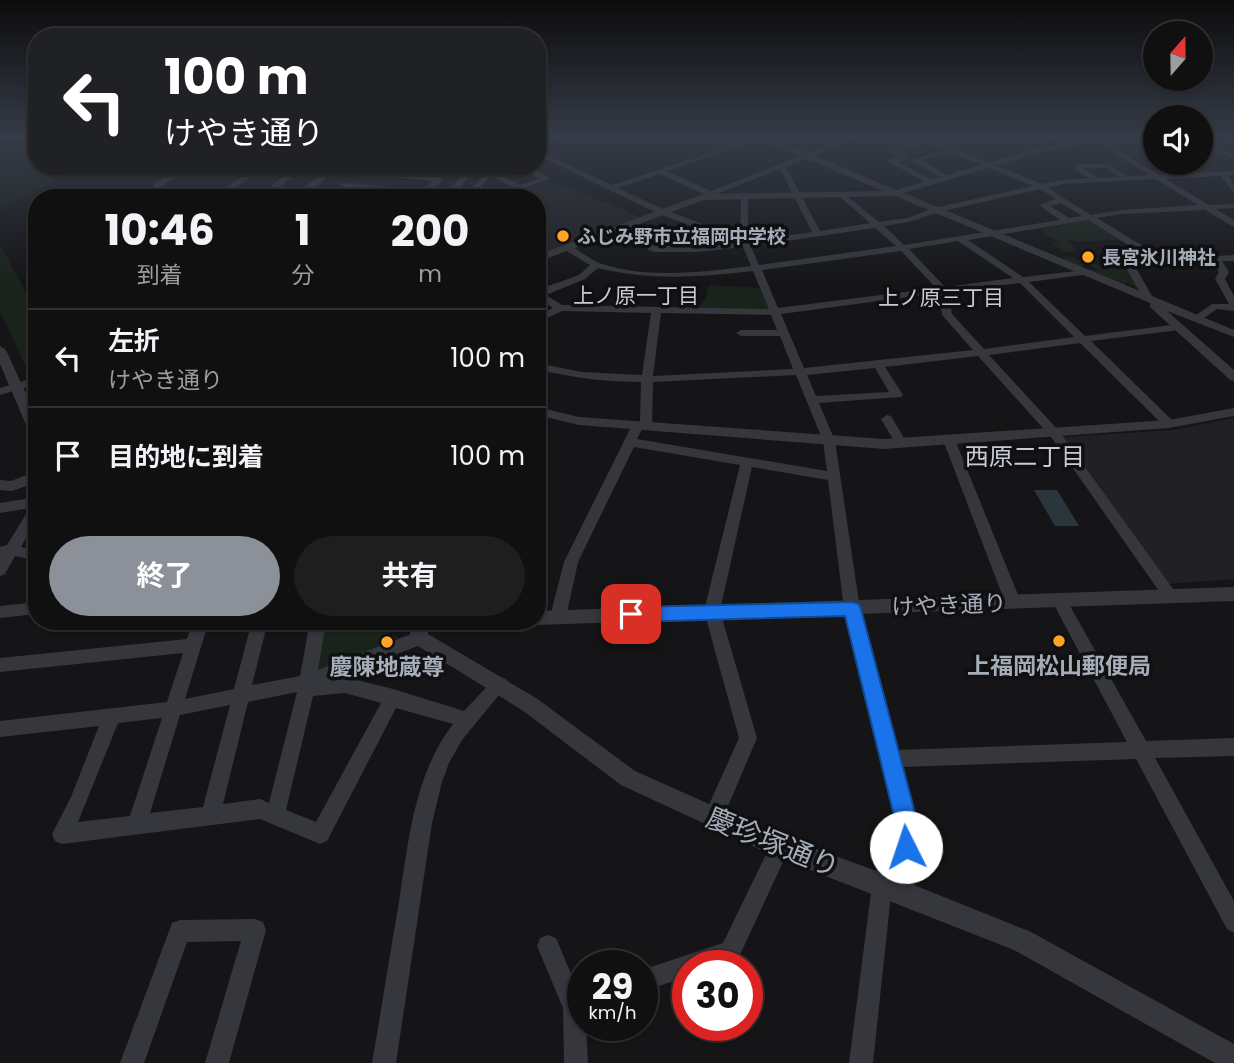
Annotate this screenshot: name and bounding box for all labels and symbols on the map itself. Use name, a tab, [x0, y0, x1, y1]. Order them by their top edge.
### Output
north arrow	[1143, 21, 1213, 91]
place label: ふじみ野市立福岡中学校	[577, 223, 786, 250]
marker: ふじみ野市立福岡中学校	[555, 228, 571, 244]
place label: 長宮氷川神社	[1102, 244, 1216, 271]
marker: 長宮氷川神社	[1080, 249, 1096, 265]
district label: 上ノ原一丁目	[573, 281, 699, 310]
district label: 上ノ原三丁目	[878, 283, 1004, 312]
district label: 西原二丁目	[965, 440, 1085, 473]
pin	[601, 584, 661, 644]
street label: けやき通り	[891, 587, 1007, 623]
marker: 上福岡松山郵便局	[1051, 633, 1067, 649]
marker: 慶陳地蔵尊	[379, 634, 395, 650]
place label: 上福岡松山郵便局	[967, 650, 1151, 682]
place label: 慶陳地蔵尊	[330, 651, 445, 683]
street label: 慶珍塚通り	[701, 798, 845, 887]
position arrow	[869, 810, 943, 884]
speed limit sign: 30	[672, 950, 763, 1041]

